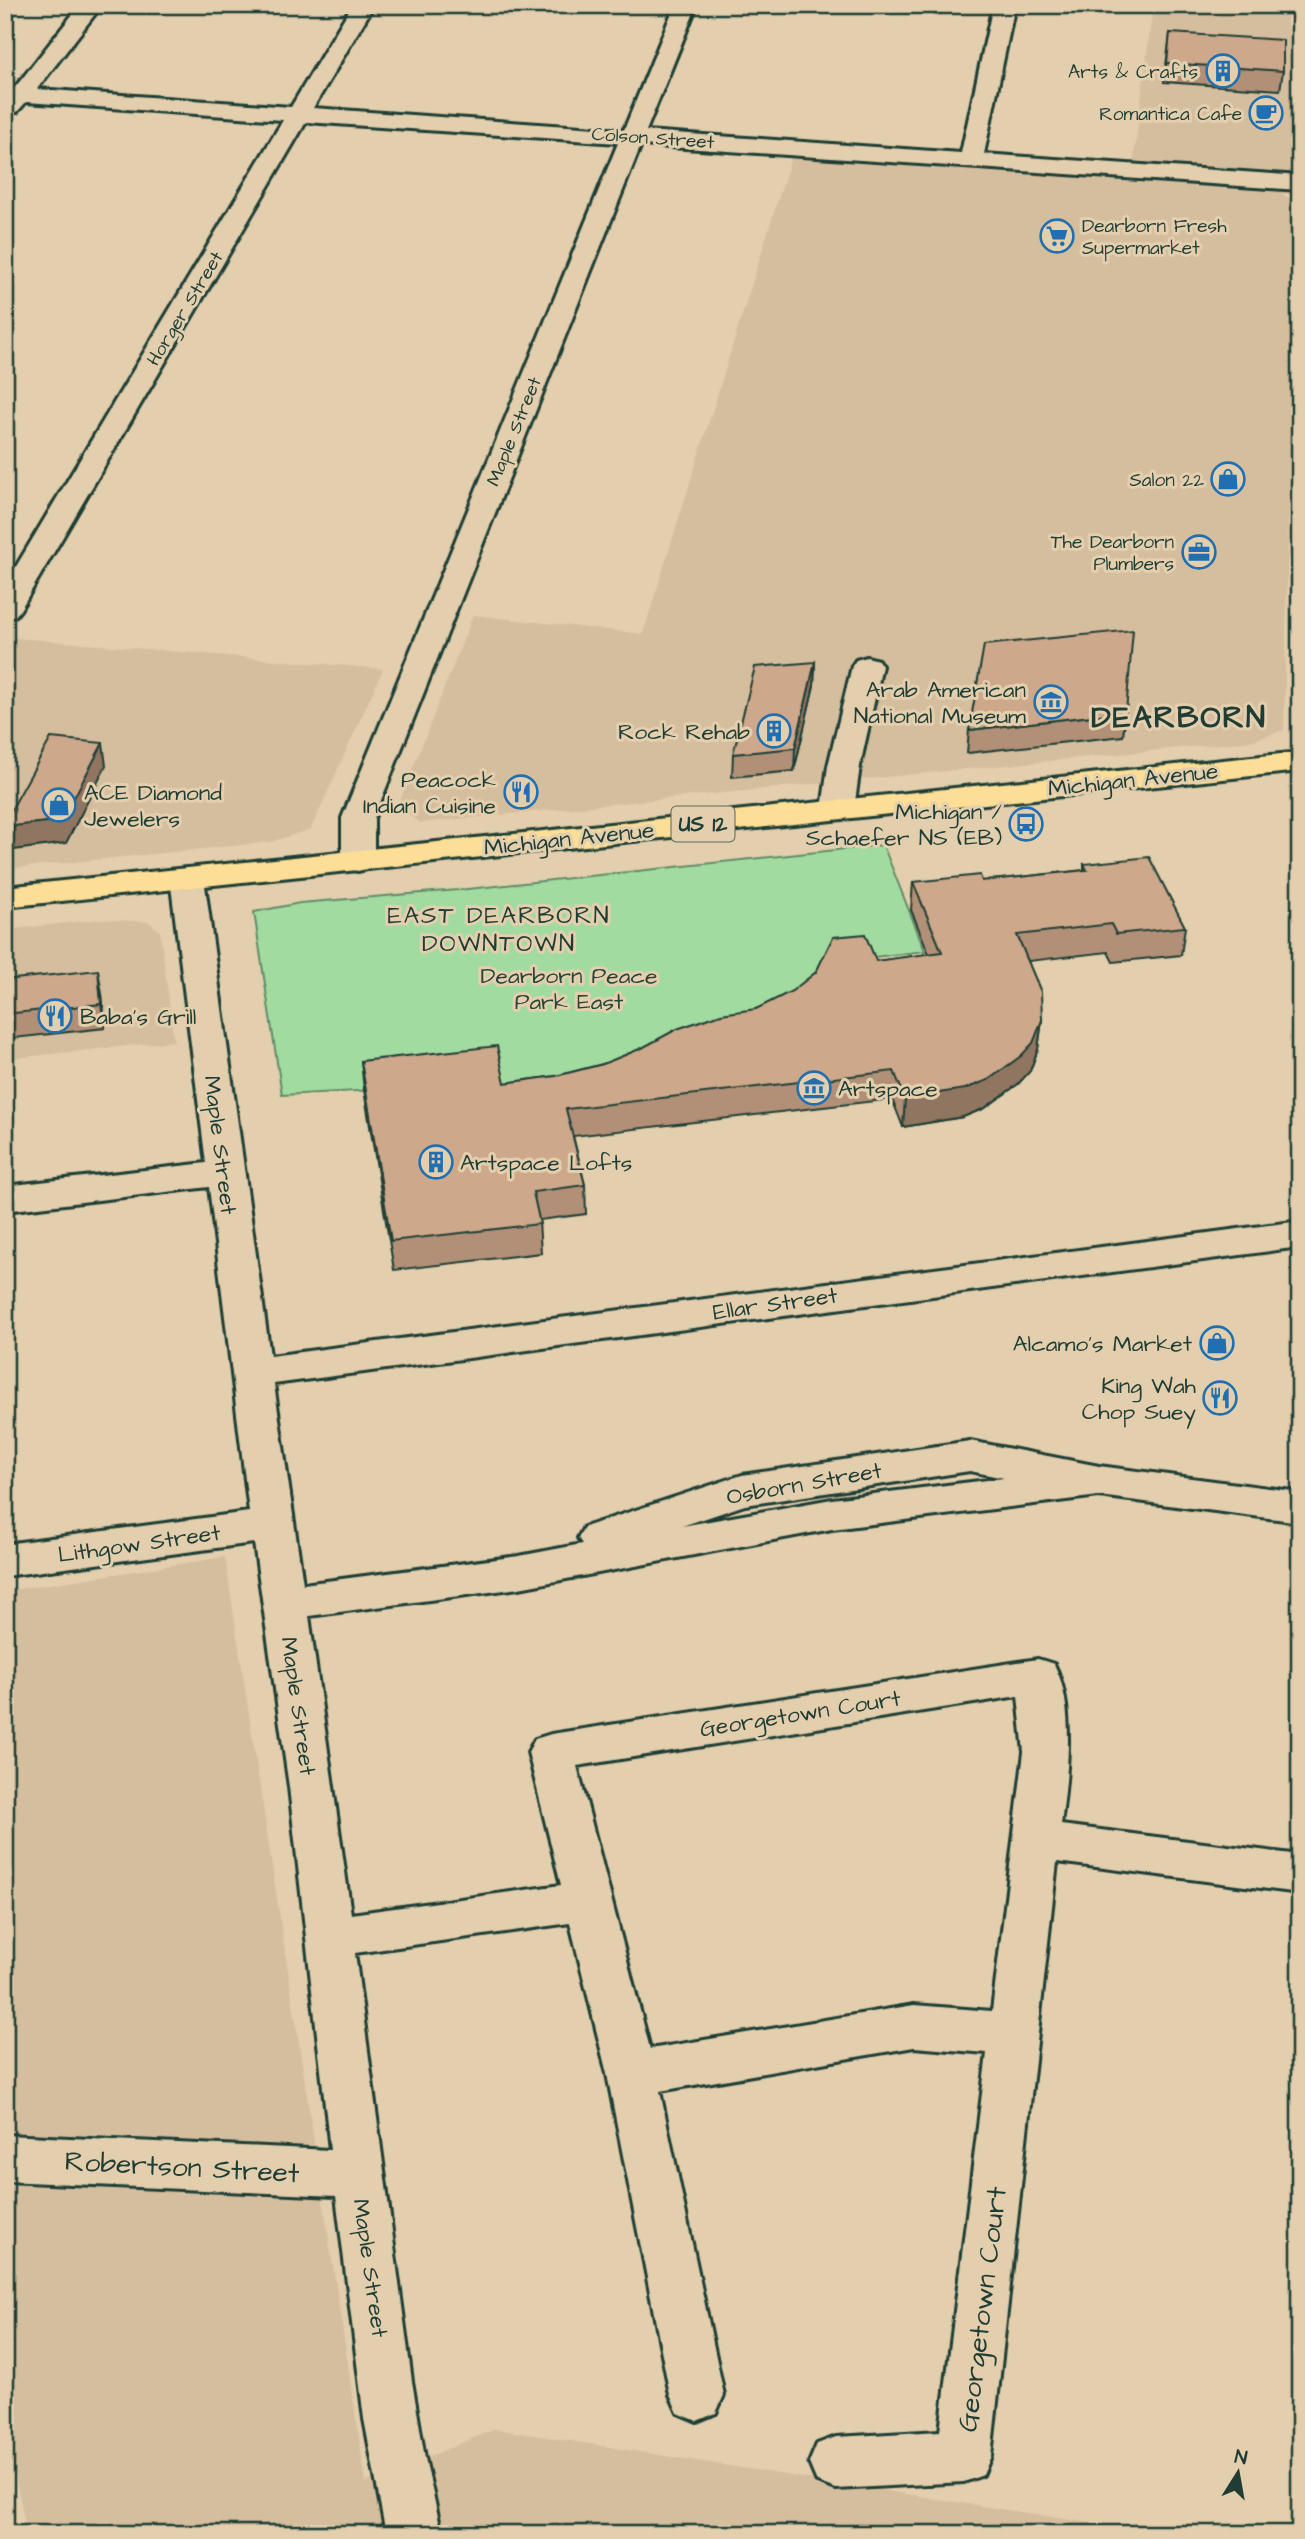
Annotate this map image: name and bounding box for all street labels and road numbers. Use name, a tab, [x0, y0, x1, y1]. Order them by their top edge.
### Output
street label: Colson Street	[591, 121, 716, 156]
street label: Horger Street	[140, 246, 231, 372]
street label: Maple Street	[480, 373, 549, 490]
street label: Michigan Avenue	[1046, 755, 1220, 806]
road number: US 12	[672, 806, 734, 842]
street label: Michigan Avenue	[482, 814, 656, 865]
street label: Maple Street	[196, 1074, 244, 1217]
street label: Ellar Street	[711, 1279, 840, 1329]
street label: Osborn Street	[724, 1454, 885, 1513]
street label: Lithgow Street	[56, 1517, 223, 1572]
street label: Maple Street	[272, 1635, 324, 1778]
street label: Georgetown Court	[698, 1682, 904, 1747]
street label: Robertson Street	[64, 2142, 301, 2193]
street label: Georgetown Court	[948, 2184, 1018, 2434]
street label: Maple Street	[344, 2197, 396, 2340]

